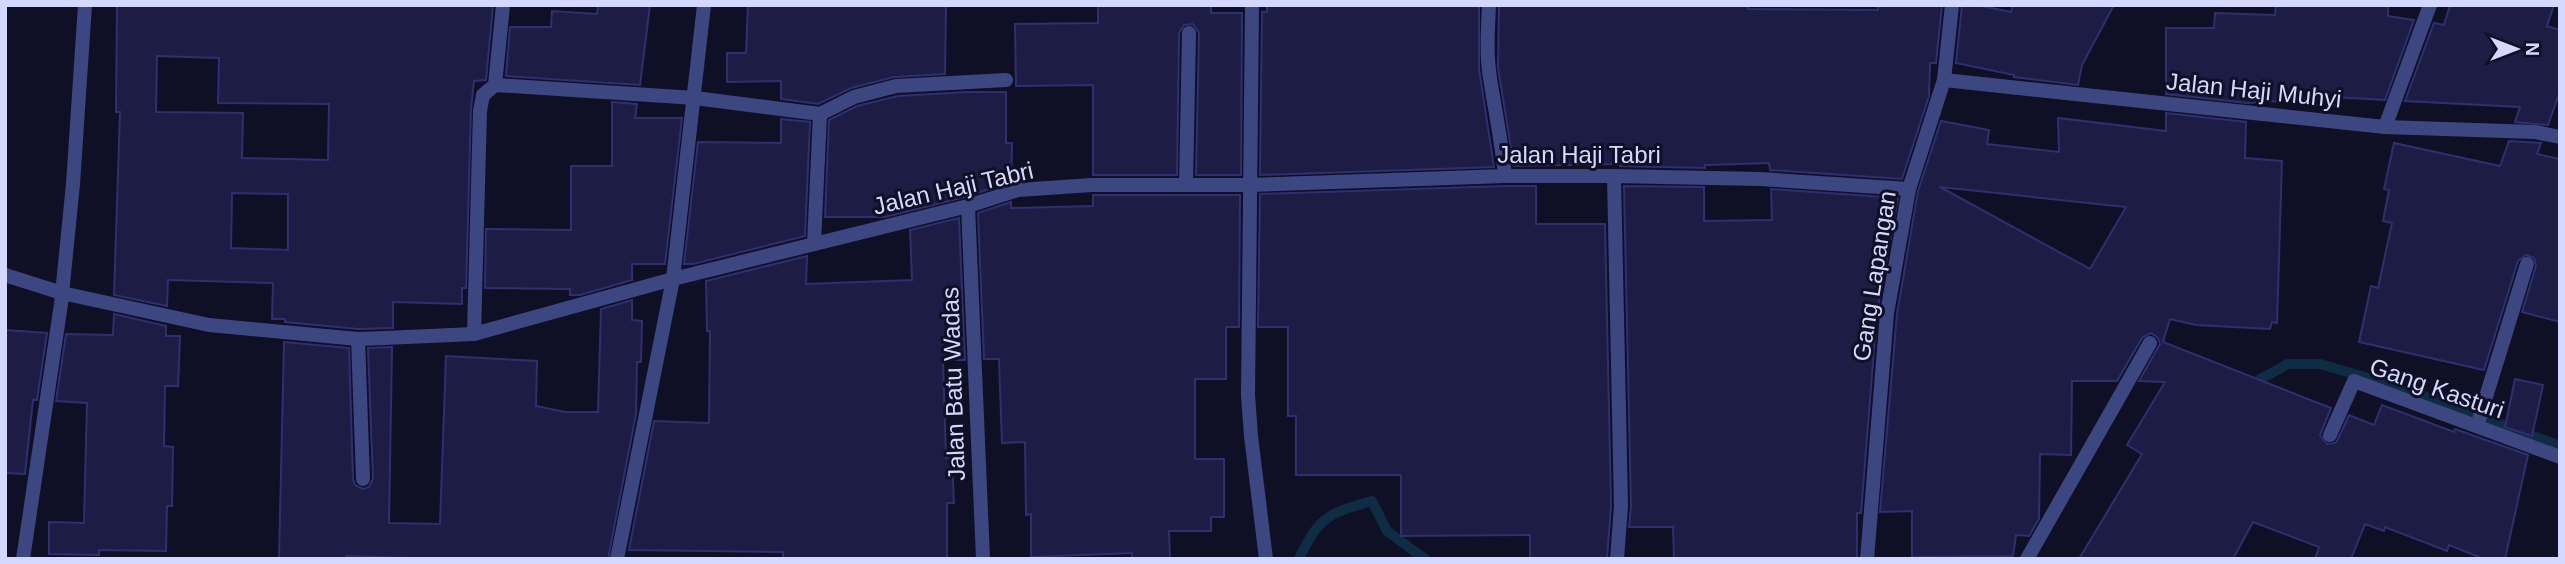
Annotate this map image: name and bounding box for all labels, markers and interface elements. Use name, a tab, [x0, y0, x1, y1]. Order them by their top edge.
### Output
north arrow	[2481, 14, 2551, 84]
text: N	[2522, 42, 2543, 56]
street label: Jalan Haji Muhyi	[2165, 67, 2343, 113]
street label: Jalan Haji Tabri	[1497, 141, 1661, 168]
street label: Jalan Haji Tabri	[870, 156, 1036, 220]
street label: Gang Lapangan	[1847, 189, 1901, 363]
street label: Jalan Batu Wadas	[936, 287, 970, 481]
street label: Gang Kasturi	[2366, 352, 2508, 424]

